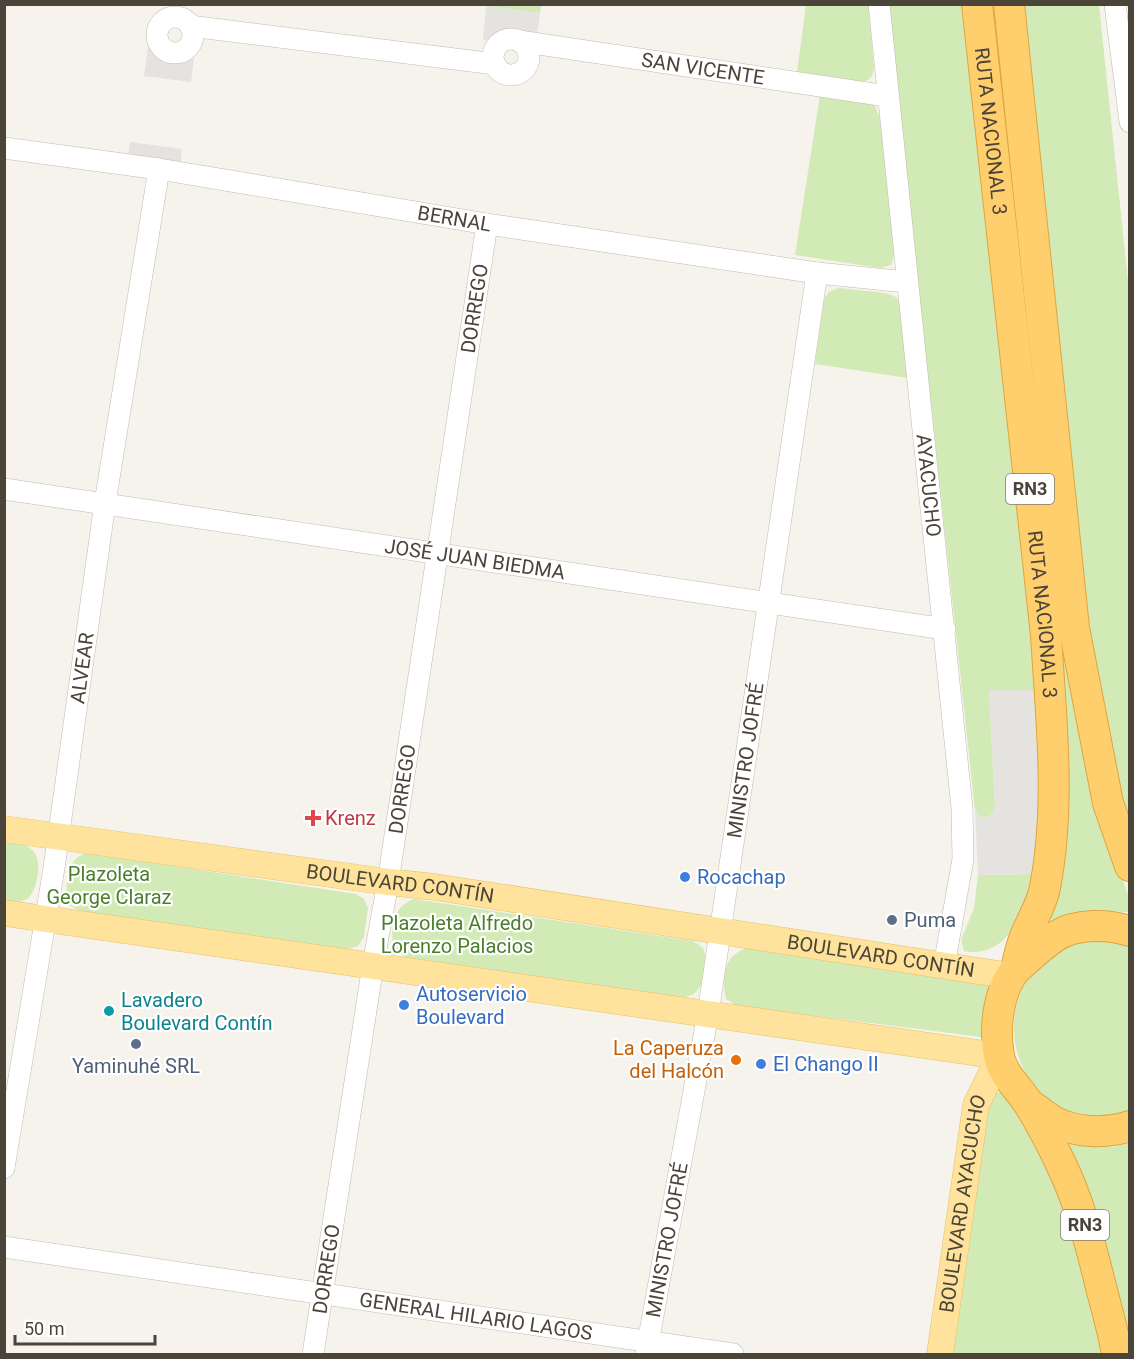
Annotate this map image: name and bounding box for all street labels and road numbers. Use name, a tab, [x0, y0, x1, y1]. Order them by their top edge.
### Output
street label: RUTA NACIONAL 3	[970, 46, 1012, 216]
street label: SAN VICENTE	[640, 47, 766, 90]
street label: BERNAL	[416, 201, 493, 237]
street label: DORREGO	[456, 262, 493, 355]
street label: AYACUCHO	[911, 433, 946, 538]
road number: RN3	[1006, 474, 1054, 504]
street label: RUTA NACIONAL 3	[1023, 529, 1062, 699]
street label: JOSÉ JUAN BIEDMA	[383, 534, 567, 584]
street label: ALVEAR	[65, 631, 99, 705]
street label: MINISTRO JOFRÉ	[722, 681, 769, 840]
street label: DORREGO	[383, 743, 421, 835]
street label: BOULEVARD CONTÍN	[305, 859, 496, 908]
street label: BOULEVARD CONTÍN	[785, 930, 976, 982]
street label: BOULEVARD AYACUCHO	[934, 1090, 991, 1314]
street label: MINISTRO JOFRÉ	[641, 1160, 693, 1319]
road number: RN3	[1061, 1210, 1109, 1240]
street label: DORREGO	[307, 1223, 345, 1315]
street label: GENERAL HILARIO LAGOS	[358, 1287, 594, 1345]

